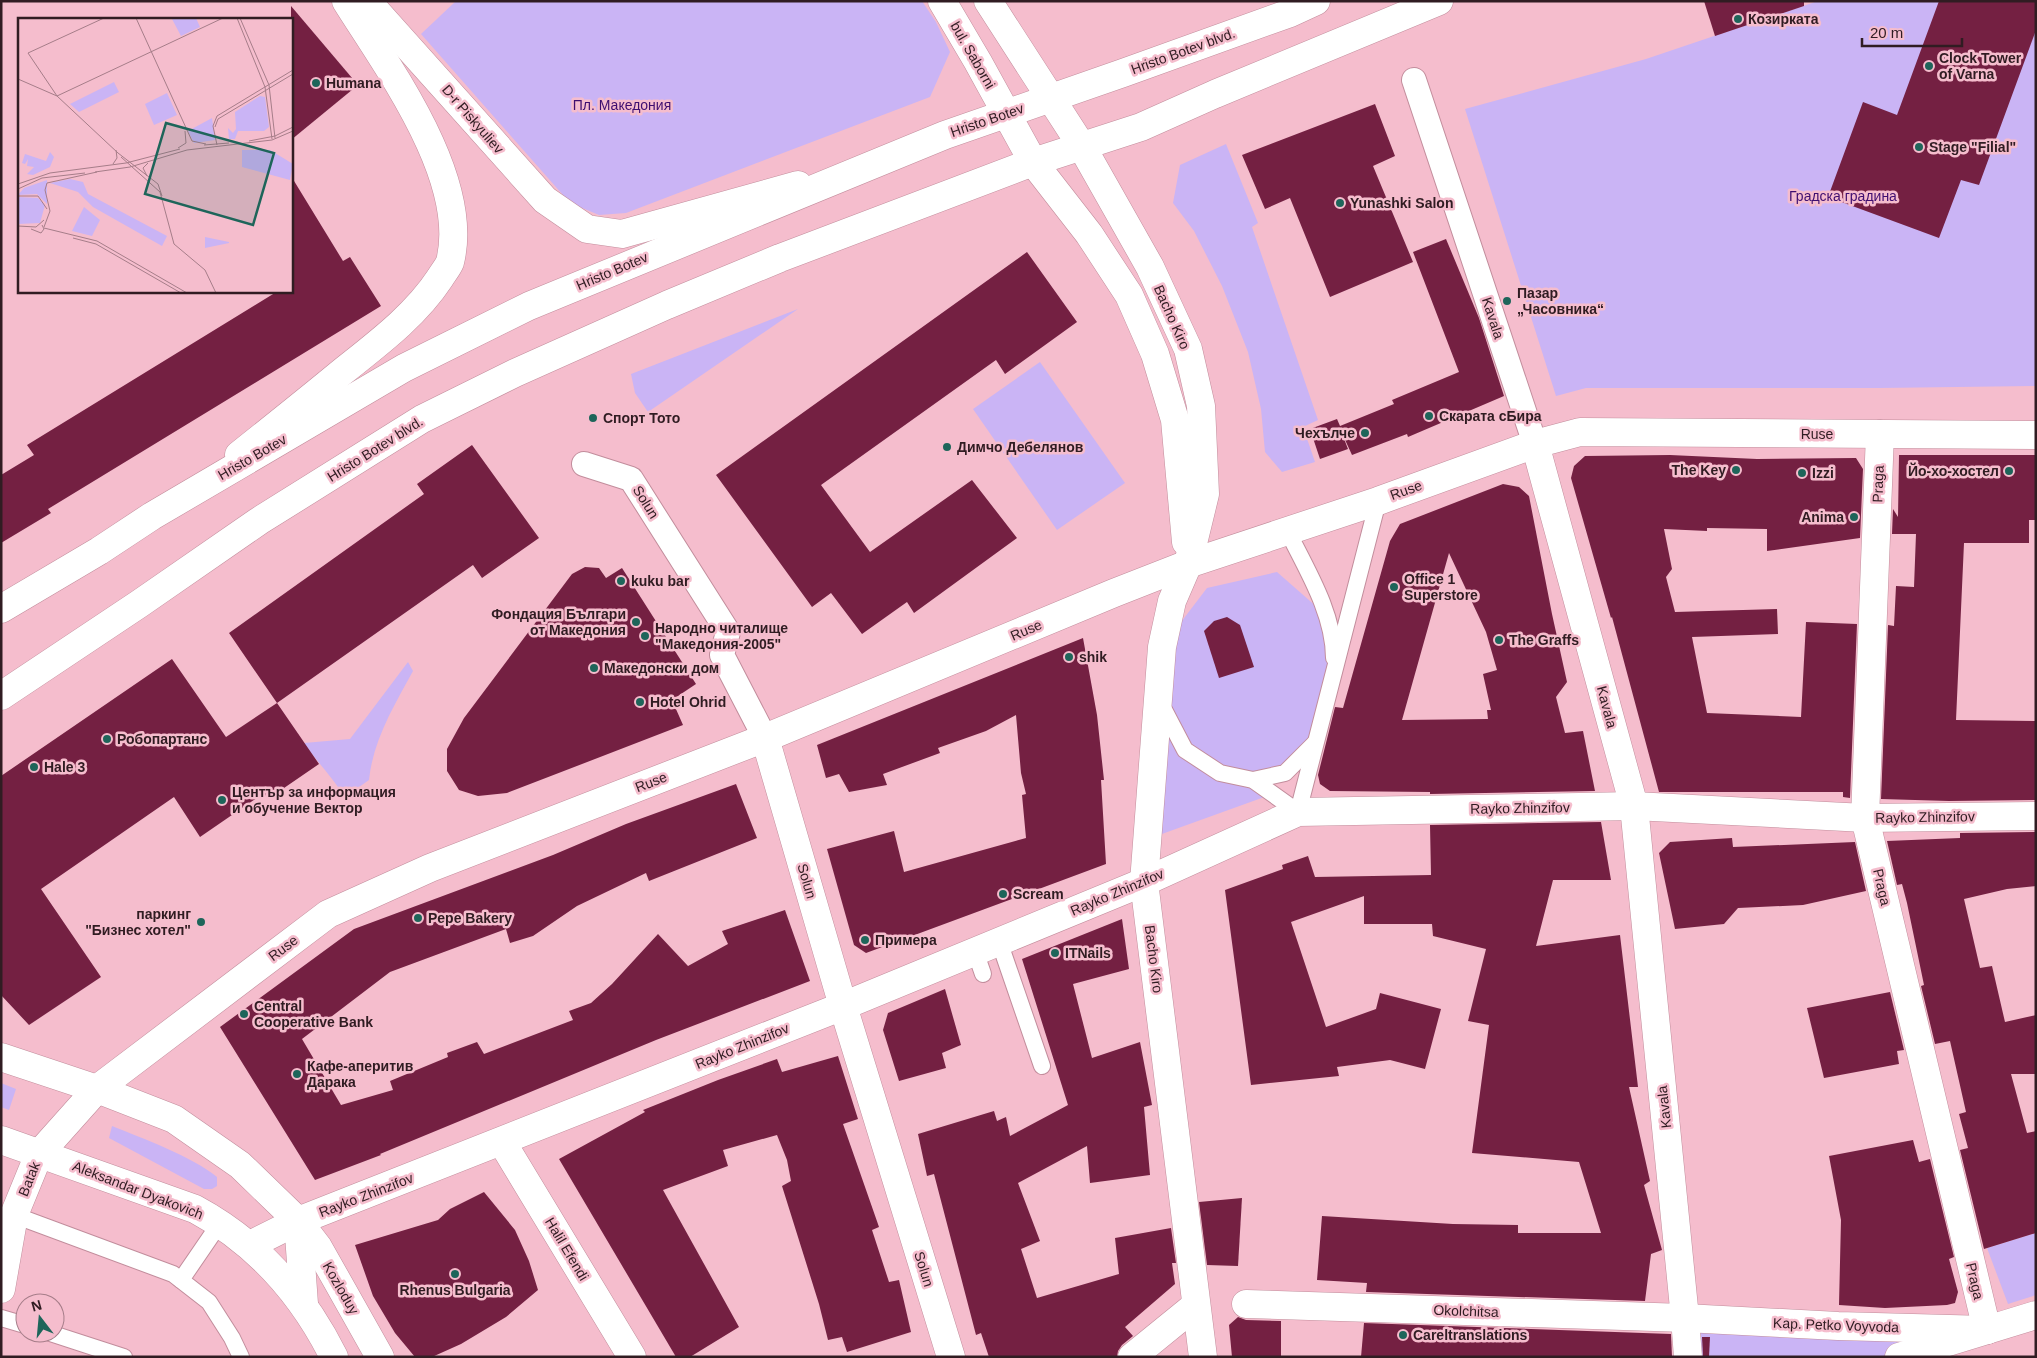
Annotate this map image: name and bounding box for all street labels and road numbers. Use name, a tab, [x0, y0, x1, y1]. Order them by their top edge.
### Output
street label: bul. Saborni	[947, 19, 999, 91]
street label: Hristo Botev blvd.	[1129, 25, 1237, 77]
street label: D-r Piskyuliev	[439, 81, 507, 157]
street label: Hristo Botev	[948, 100, 1026, 140]
street label: Hristo Botev	[574, 249, 650, 293]
street label: Bacho Kiro	[1151, 282, 1193, 352]
street label: Kavala	[1479, 295, 1507, 341]
street label: Hristo Botev blvd.	[324, 413, 426, 485]
street label: Ruse	[1801, 426, 1834, 442]
street label: Hristo Botev	[215, 431, 289, 483]
street label: Praga	[1869, 465, 1887, 503]
street label: Ruse	[1388, 477, 1424, 503]
street label: Solun	[630, 483, 662, 521]
street label: Ruse	[1008, 616, 1044, 644]
street label: Kavala	[1594, 684, 1620, 730]
street label: Ruse	[633, 769, 669, 795]
street label: Rayko Zhinzifov	[1470, 799, 1570, 817]
street label: Rayko Zhinzifov	[1875, 808, 1975, 826]
street label: Solun	[794, 862, 820, 900]
street label: Rayko Zhinzifov	[1068, 865, 1166, 919]
street label: Praga	[1870, 867, 1894, 907]
street label: Bacho Kiro	[1142, 924, 1166, 994]
street label: Ruse	[265, 932, 301, 964]
street label: Rayko Zhinzifov	[693, 1020, 791, 1072]
street label: Kavala	[1654, 1085, 1674, 1129]
street label: Batak	[15, 1158, 43, 1199]
street label: Aleksandar Dyakovich	[70, 1158, 206, 1222]
street label: Rayko Zhinzifov	[317, 1170, 415, 1220]
street label: Halil Efendi	[542, 1215, 592, 1283]
street label: Solun	[911, 1250, 937, 1288]
street label: Kozloduy	[320, 1259, 362, 1317]
street label: Praga	[1963, 1261, 1987, 1301]
street label: Okolchitsa	[1433, 1302, 1499, 1320]
street label: Kap. Petko Voyvoda	[1773, 1315, 1899, 1335]

